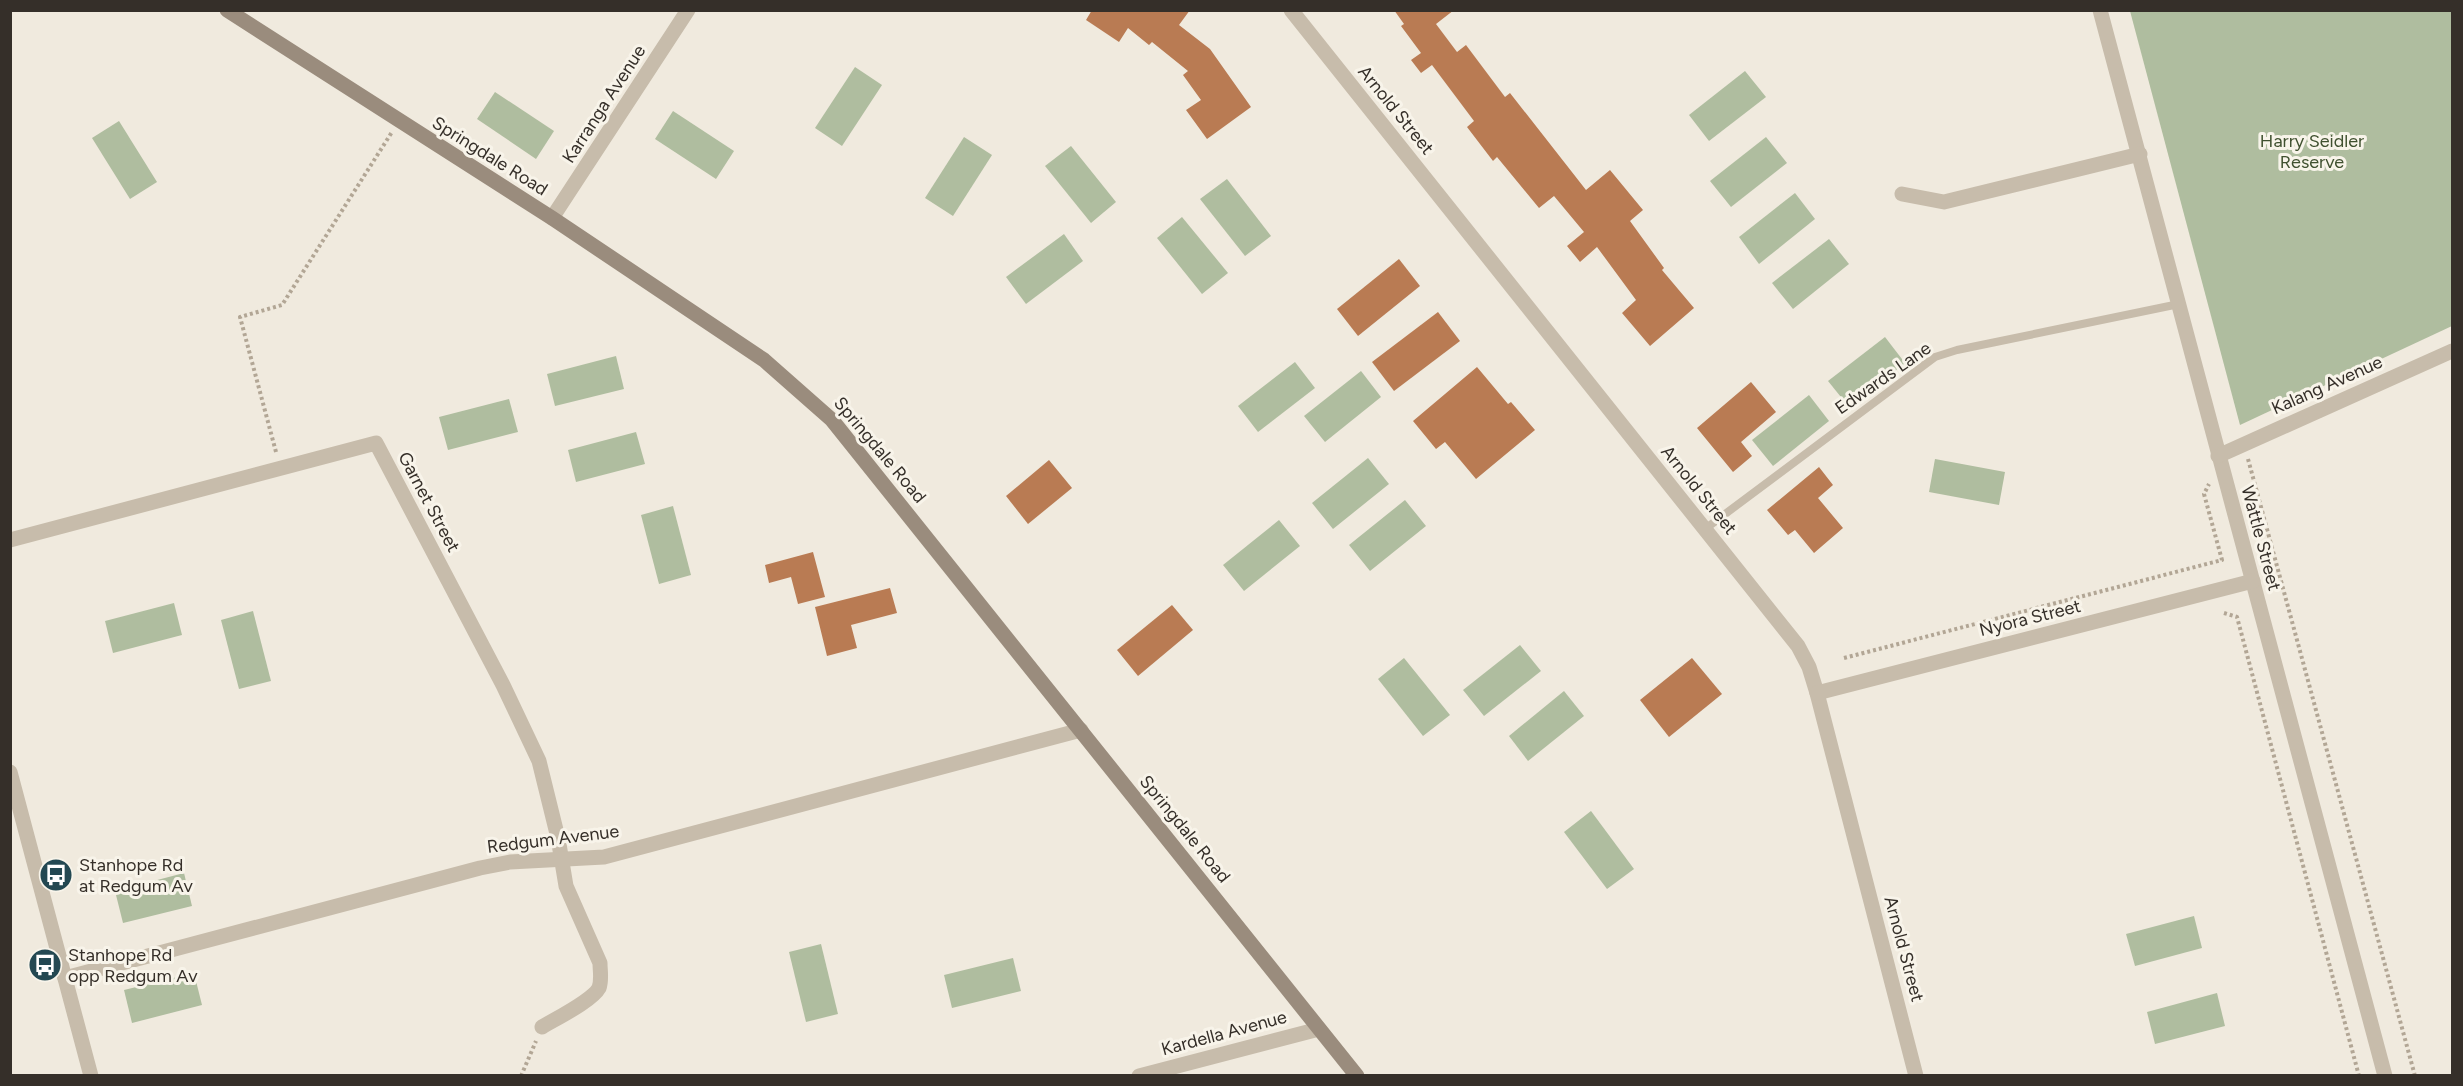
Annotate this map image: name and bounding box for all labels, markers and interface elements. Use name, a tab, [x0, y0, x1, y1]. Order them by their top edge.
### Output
street label: Karranga Avenue	[558, 41, 650, 167]
street label: Arnold Street	[1353, 61, 1439, 159]
street label: Springdale Road	[428, 112, 552, 200]
park label: Harry Seidler Reserve	[2260, 130, 2364, 173]
street label: Edwards Lane	[1831, 337, 1935, 419]
street label: Kalang Avenue	[2268, 351, 2386, 419]
street label: Springdale Road	[829, 392, 931, 508]
street label: Arnold Street	[1656, 441, 1742, 539]
street label: Garnet Street	[393, 448, 465, 556]
street label: Wattle Street	[2236, 483, 2286, 593]
street label: Nyora Street	[1977, 595, 2083, 641]
street label: Springdale Road	[1135, 771, 1235, 887]
street label: Redgum Avenue	[486, 820, 620, 858]
place label: Stanhope Rd at Redgum Av	[79, 854, 193, 897]
bus stop icon: Stanhope Rd at Redgum Av	[38, 857, 74, 893]
street label: Arnold Street	[1879, 894, 1929, 1004]
place label: Stanhope Rd opp Redgum Av	[68, 944, 198, 987]
bus stop icon: Stanhope Rd opp Redgum Av	[27, 947, 63, 983]
street label: Kardella Avenue	[1159, 1006, 1289, 1060]

